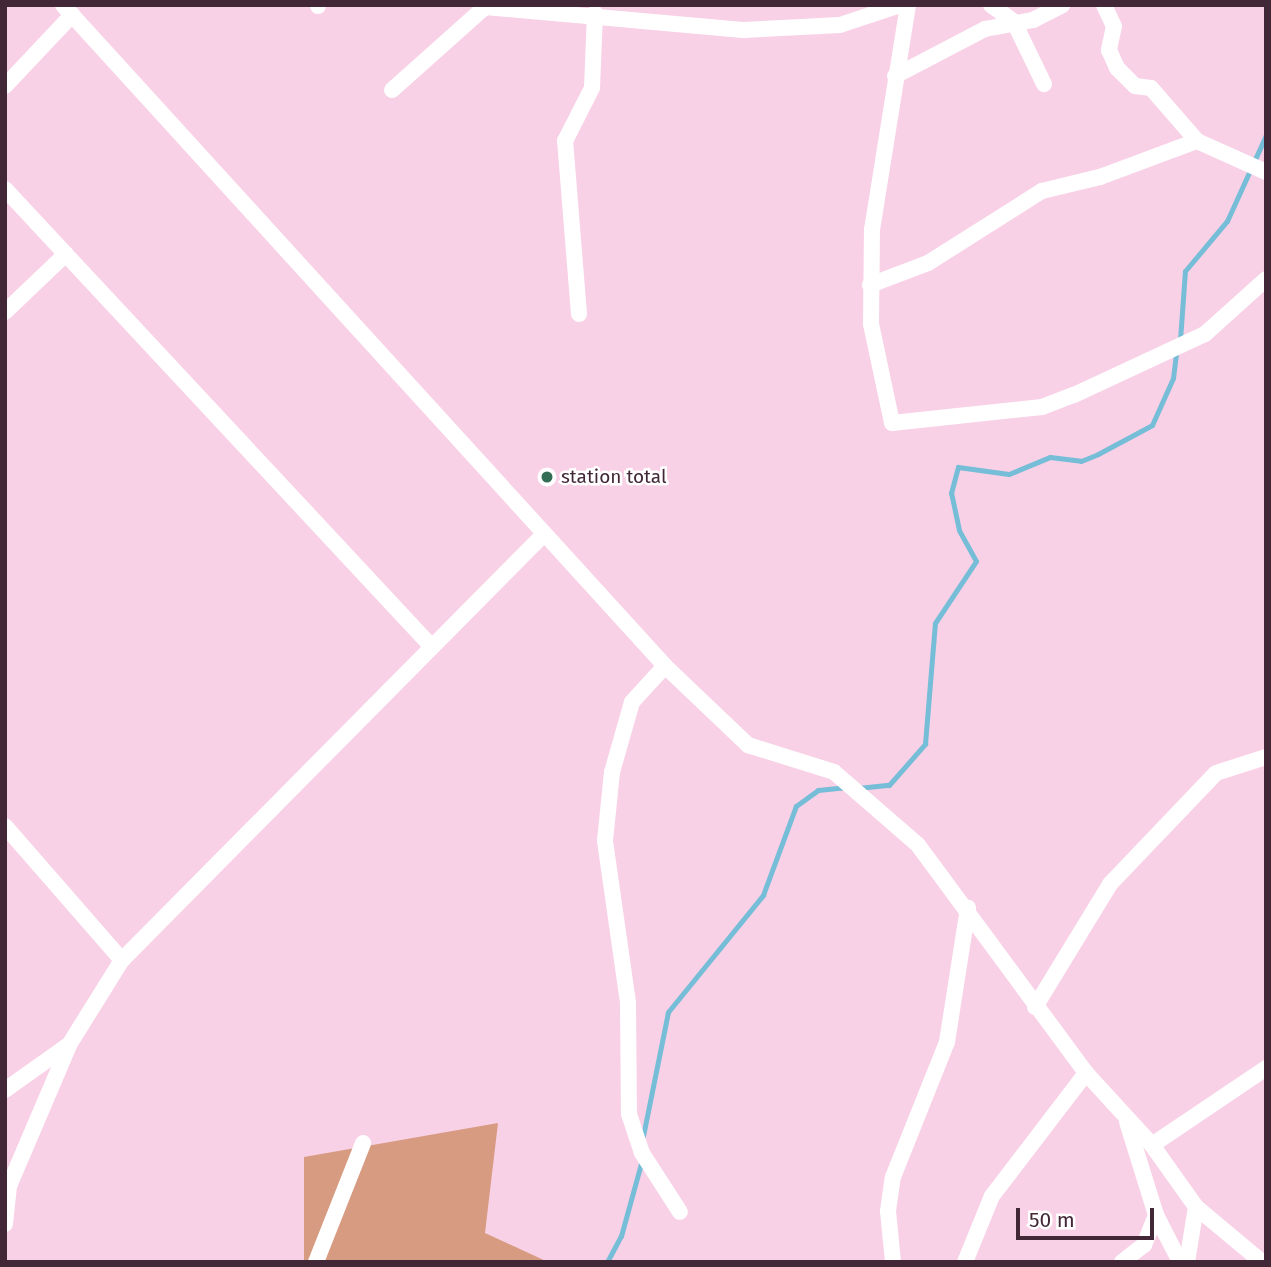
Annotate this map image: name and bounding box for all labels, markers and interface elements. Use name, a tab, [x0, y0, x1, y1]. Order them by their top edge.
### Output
place label: station total	[561, 466, 667, 488]
marker: station total	[539, 469, 555, 485]
scale bar	[1019, 1194, 1157, 1238]
text: 50 m	[1029, 1207, 1075, 1233]

